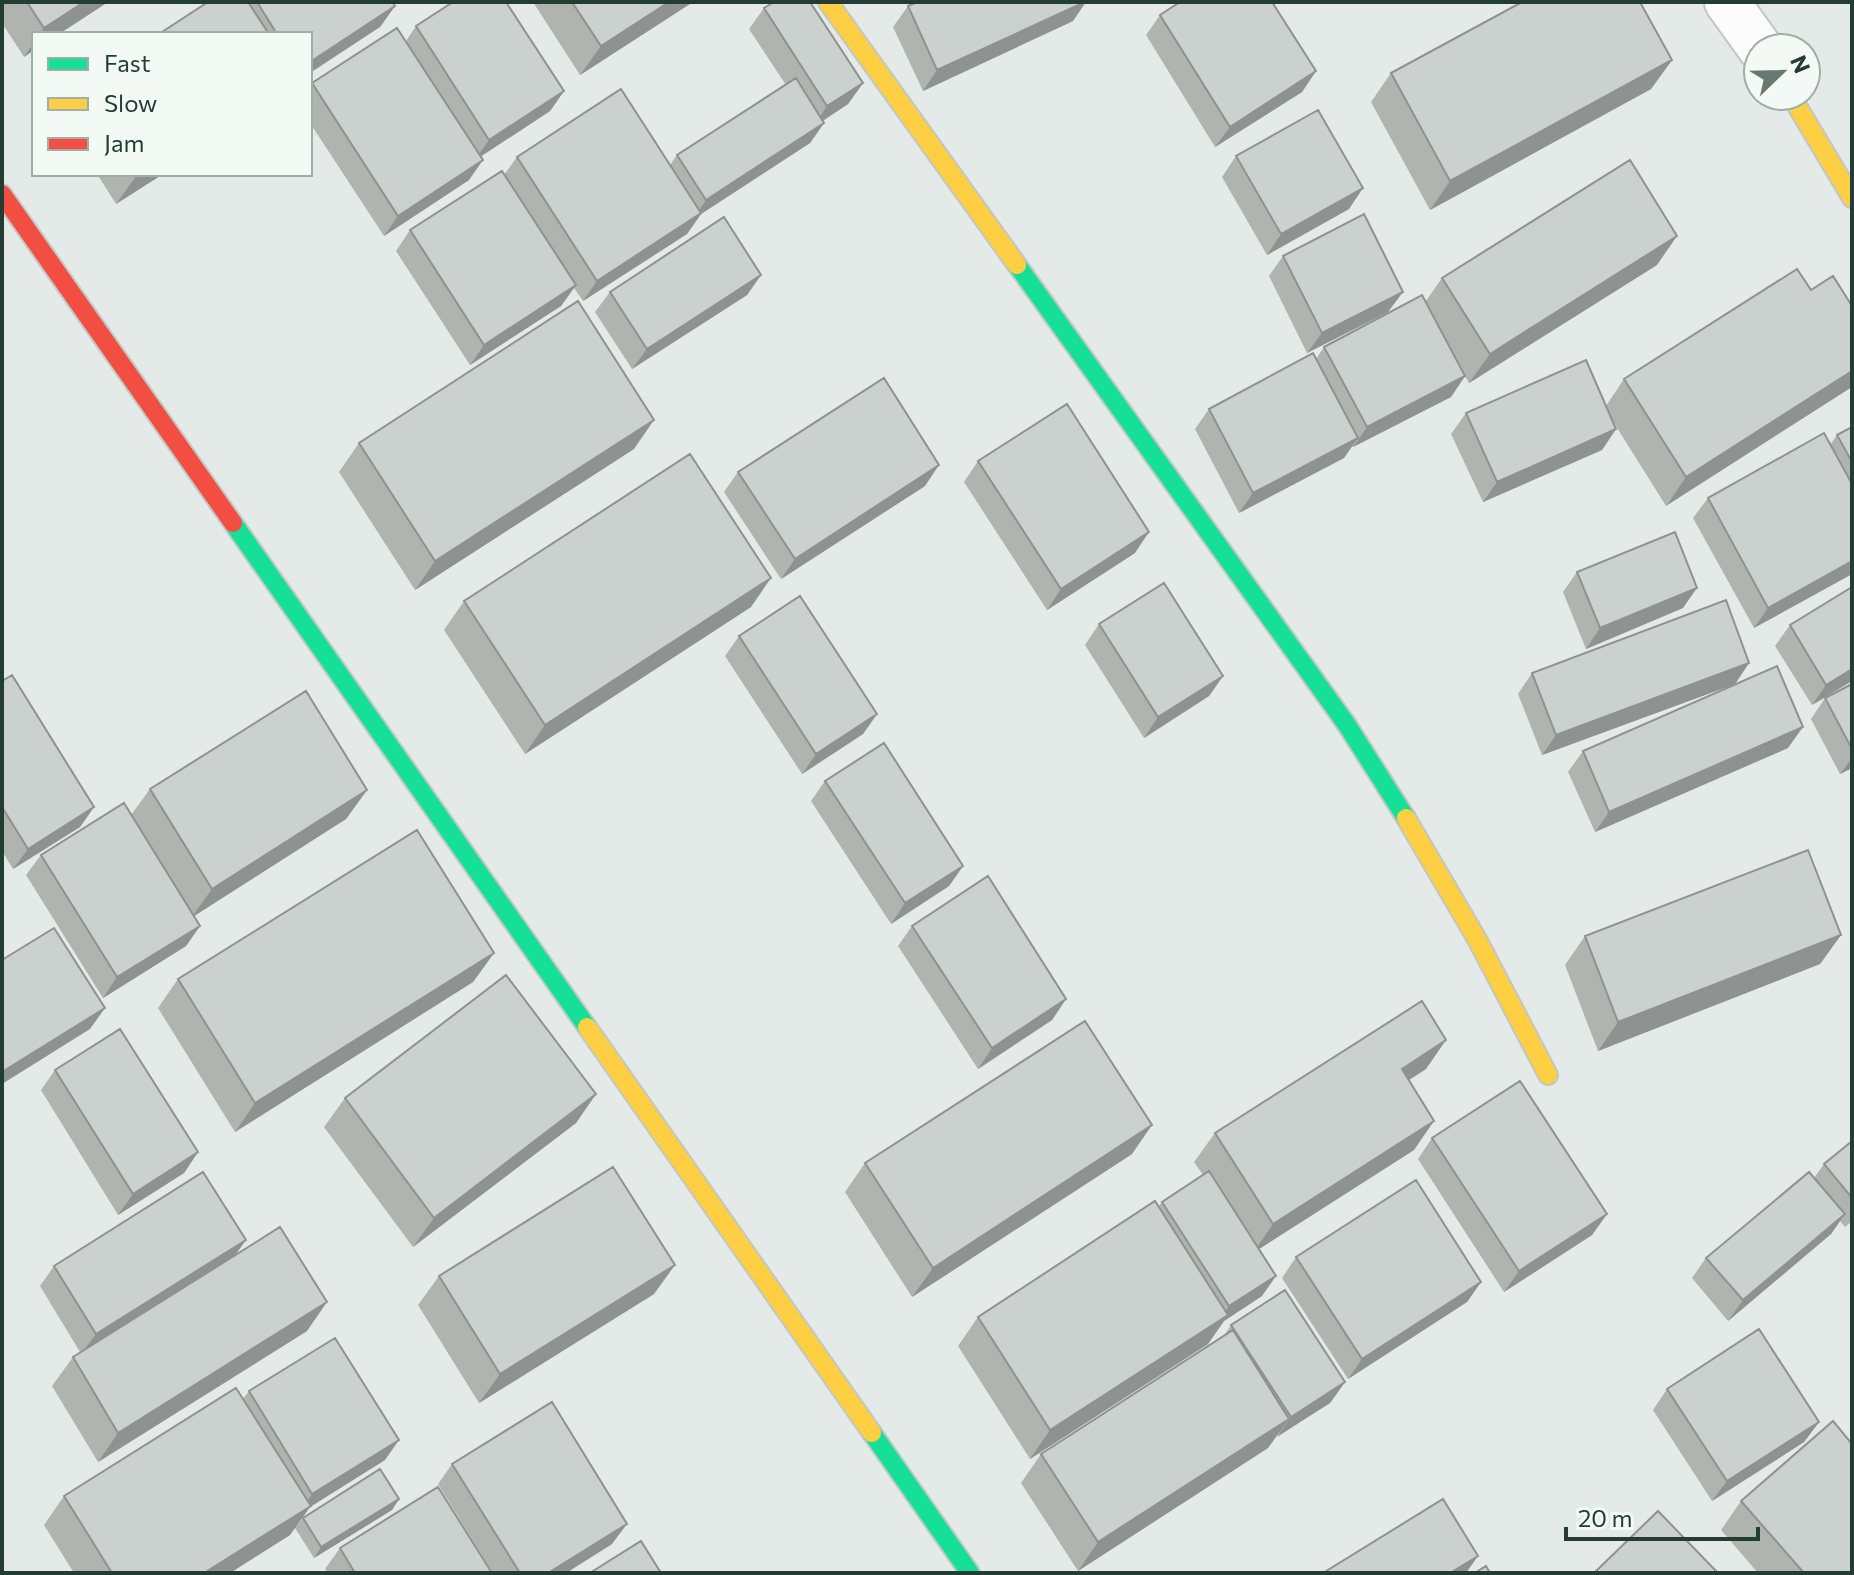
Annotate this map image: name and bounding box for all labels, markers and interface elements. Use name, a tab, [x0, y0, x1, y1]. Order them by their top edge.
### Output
legend	[32, 32, 312, 176]
north arrow	[1742, 32, 1822, 112]
text: Fast	[104, 48, 151, 77]
text: N	[1785, 51, 1817, 77]
text: Slow	[104, 88, 157, 117]
text: Jam	[104, 128, 144, 157]
scale bar	[1566, 1491, 1758, 1541]
text: 20 m	[1578, 1503, 1632, 1532]

